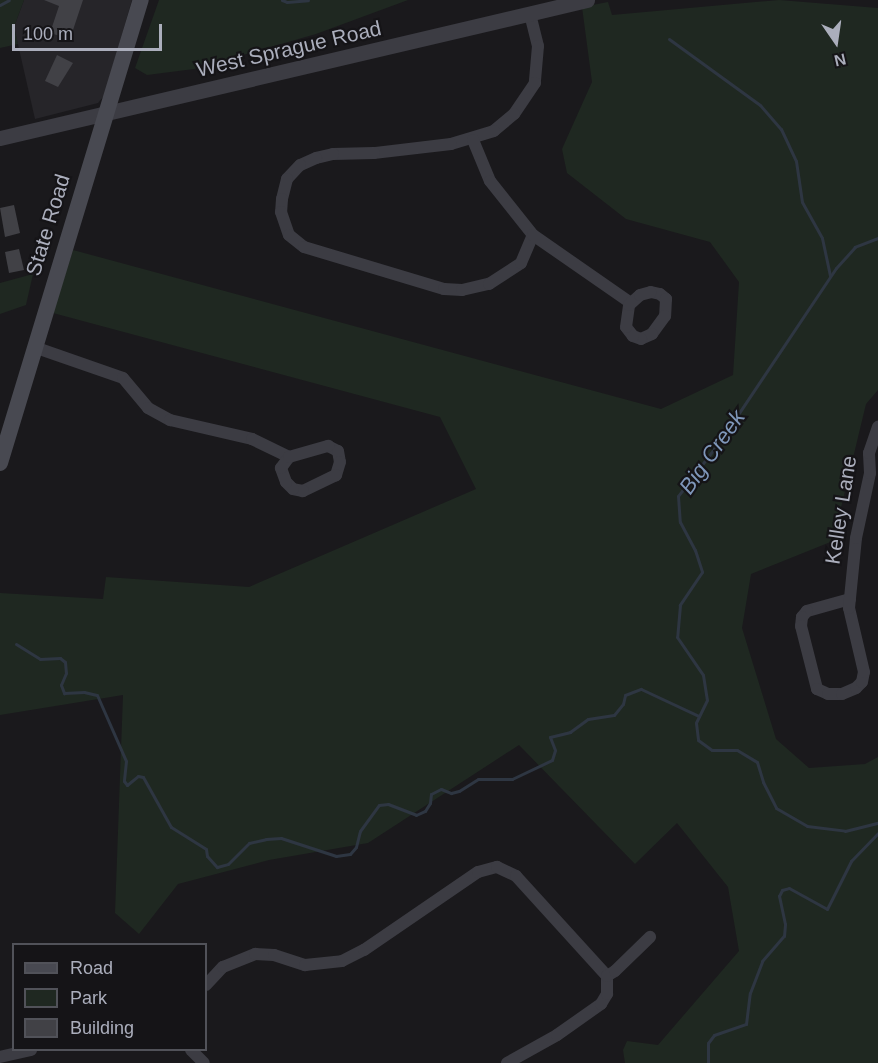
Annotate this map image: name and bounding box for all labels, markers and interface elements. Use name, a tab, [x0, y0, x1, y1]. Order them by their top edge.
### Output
scale bar	[15, 12, 165, 50]
north arrow	[806, 12, 866, 72]
street label: West Sprague Road	[194, 15, 384, 83]
text: 100 m	[23, 24, 73, 44]
text: N	[833, 50, 848, 70]
street label: State Road	[21, 171, 75, 279]
water label: Big Creek	[673, 405, 751, 499]
street label: Kelley Lane	[820, 454, 862, 566]
legend	[12, 943, 207, 1051]
text: Road	[70, 958, 113, 978]
text: Park	[70, 988, 107, 1008]
text: Building	[70, 1018, 134, 1038]

